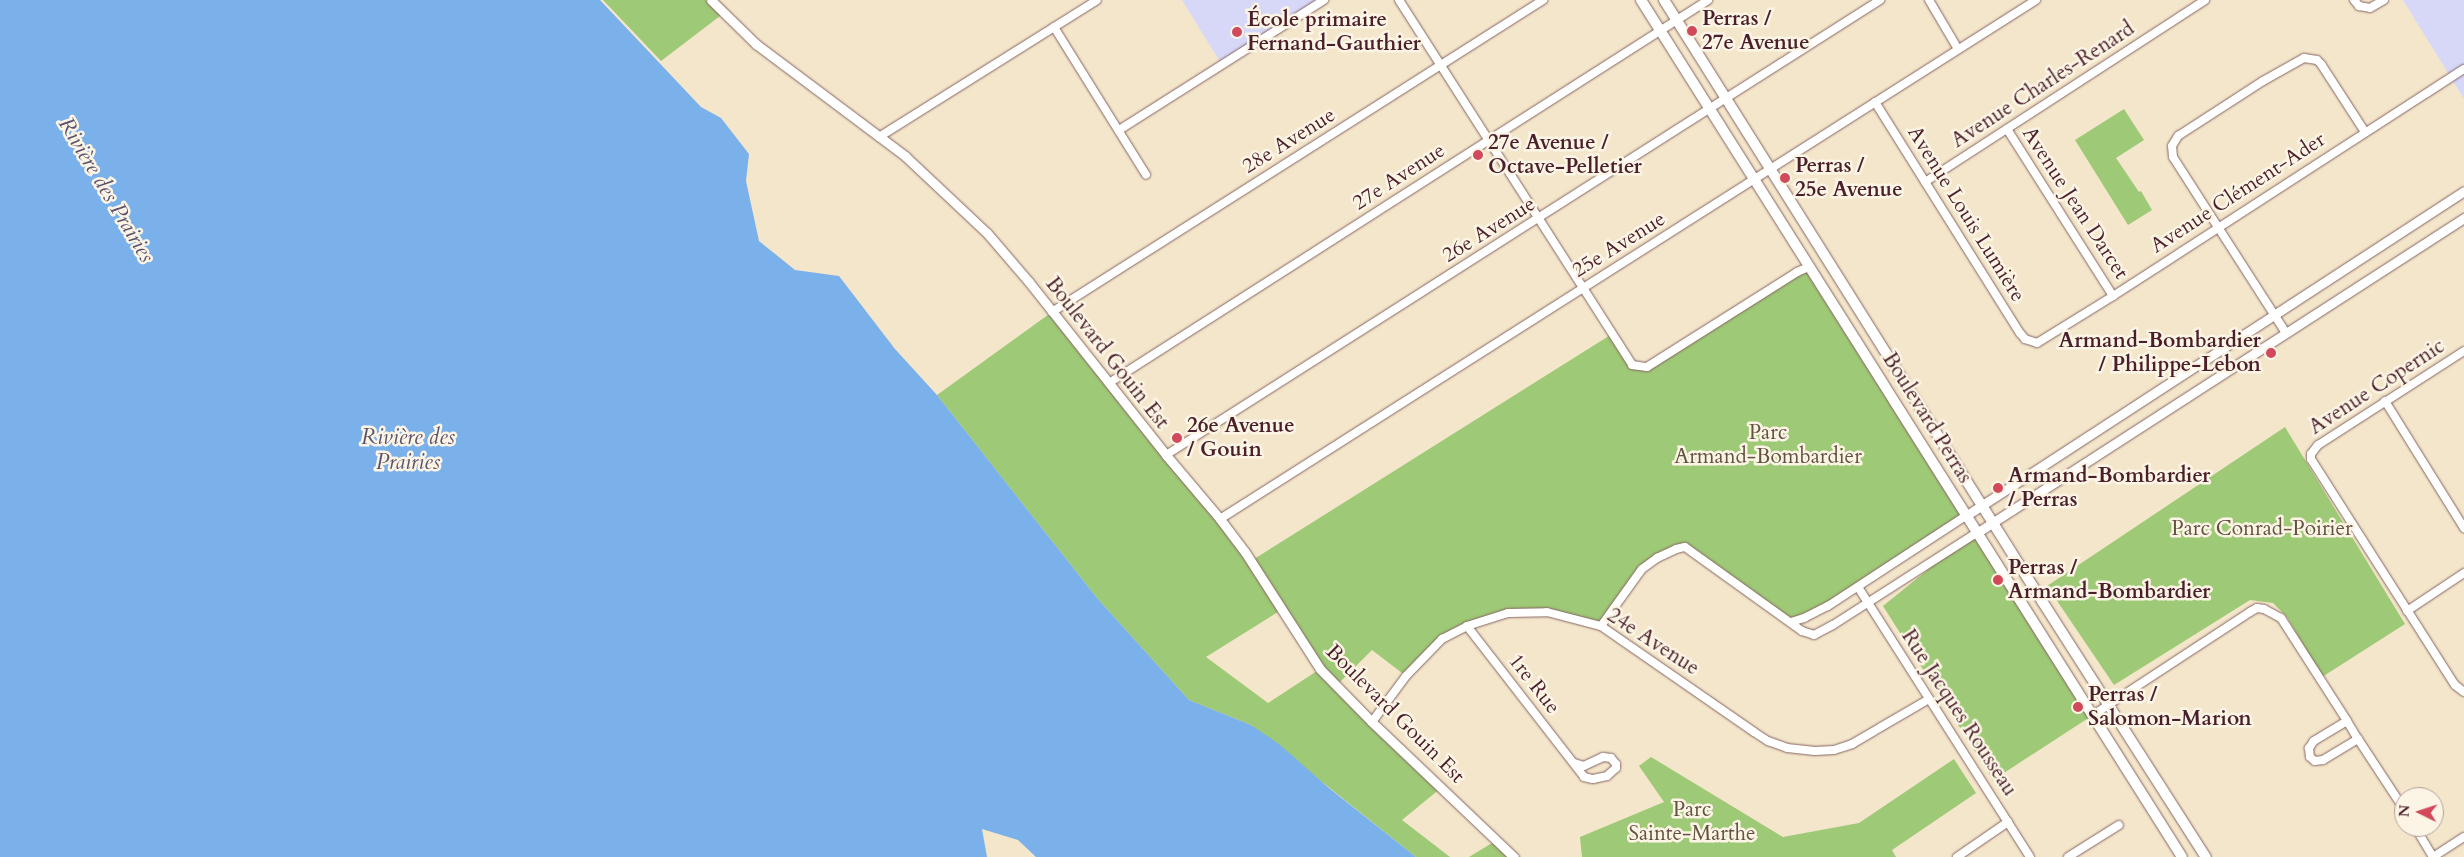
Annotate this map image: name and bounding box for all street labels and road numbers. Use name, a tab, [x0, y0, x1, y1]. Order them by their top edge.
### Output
street label: Avenue Charles-Renard	[1947, 16, 2139, 154]
street label: 28e Avenue	[1238, 103, 1340, 179]
street label: Avenue Louis Lumière	[1902, 121, 2030, 307]
street label: Avenue Jean Darcet	[2016, 122, 2134, 284]
street label: Avenue Clément-Ader	[2146, 127, 2330, 259]
street label: 27e Avenue	[1348, 138, 1450, 216]
street label: 26e Avenue	[1438, 192, 1540, 268]
street label: 25e Avenue	[1568, 207, 1670, 283]
street label: Boulevard Gouin Est	[1040, 272, 1174, 434]
street label: Avenue Copernic	[2304, 334, 2450, 440]
street label: Boulevard Perras	[1877, 348, 1977, 488]
street label: 24e Avenue	[1602, 603, 1704, 681]
street label: Rue Jacques Rousseau	[1896, 625, 2022, 801]
street label: Boulevard Gouin Est	[1320, 639, 1470, 789]
street label: 1re Rue	[1503, 649, 1565, 719]

